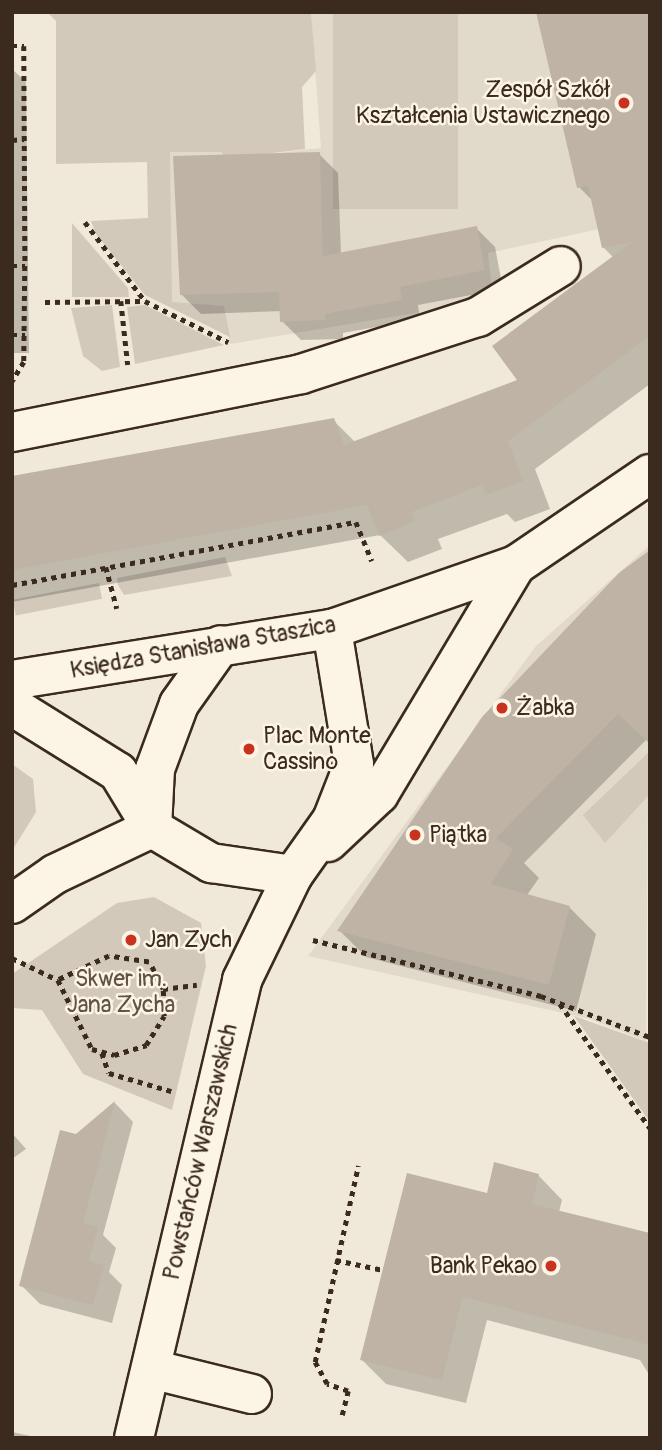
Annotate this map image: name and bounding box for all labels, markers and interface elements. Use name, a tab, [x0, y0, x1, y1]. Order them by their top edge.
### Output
place label: Zespół Szkół Kształcenia Ustawicznego	[356, 76, 610, 130]
marker: Zespół Szkół Kształcenia Ustawicznego	[616, 95, 632, 111]
street label: Księdza Stanisława Staszica	[68, 611, 338, 685]
place label: Żabka	[516, 694, 575, 722]
marker: Żabka	[494, 700, 510, 716]
place label: Plac Monte Cassino	[263, 722, 371, 776]
marker: Plac Monte Cassino	[241, 741, 257, 757]
place label: Piątka	[429, 821, 487, 849]
marker: Piątka	[407, 827, 423, 843]
place label: Jan Zych	[145, 926, 232, 954]
marker: Jan Zych	[123, 932, 139, 948]
park label: Skwer im. Jana Zycha	[67, 965, 175, 1019]
street label: Powstańców Warszawskich	[158, 1021, 244, 1283]
place label: Bank Pekao	[430, 1252, 537, 1280]
marker: Bank Pekao	[543, 1258, 559, 1274]

